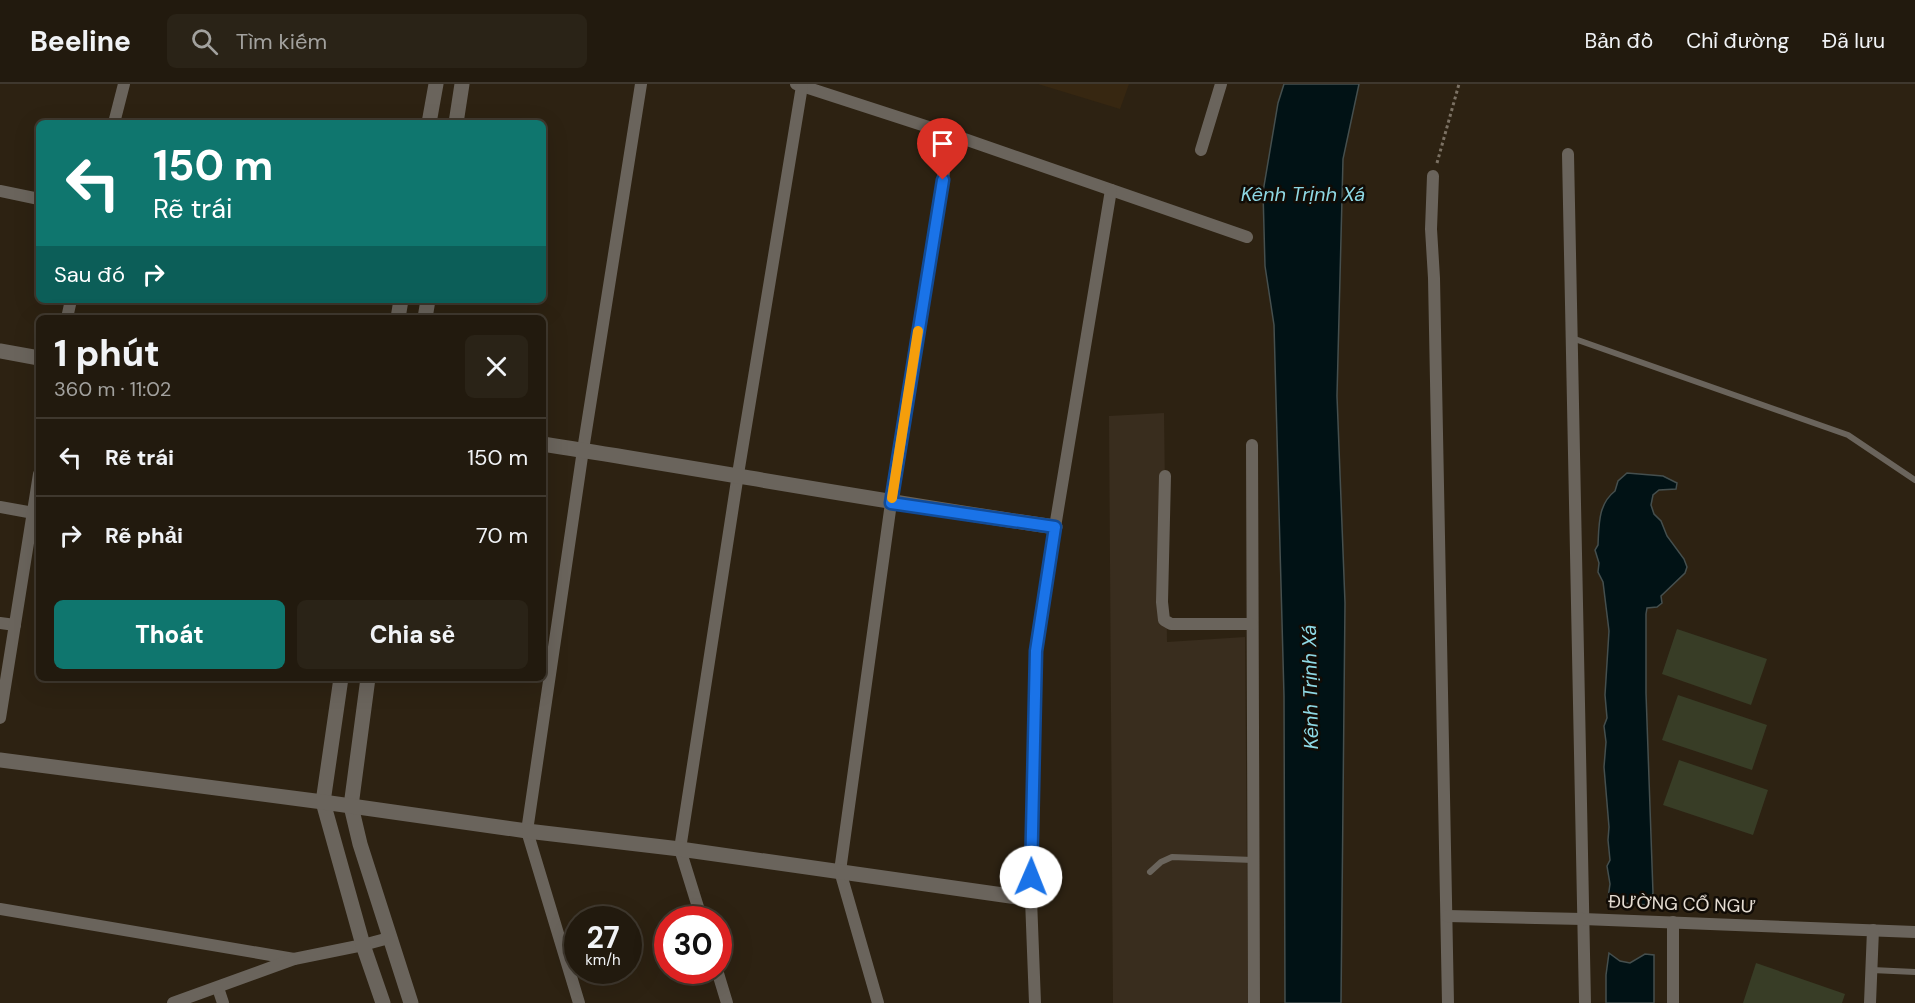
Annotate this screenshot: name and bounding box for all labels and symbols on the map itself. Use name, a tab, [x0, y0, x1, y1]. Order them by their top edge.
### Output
pin	[917, 118, 968, 180]
water label: Kênh Trịnh Xá	[1241, 181, 1365, 207]
water label: Kênh Trịnh Xá	[1296, 624, 1324, 750]
position arrow	[999, 845, 1063, 909]
street label: ĐƯỜNG CỔ NGƯ	[1608, 889, 1756, 919]
speed limit sign: 30	[654, 906, 732, 984]

